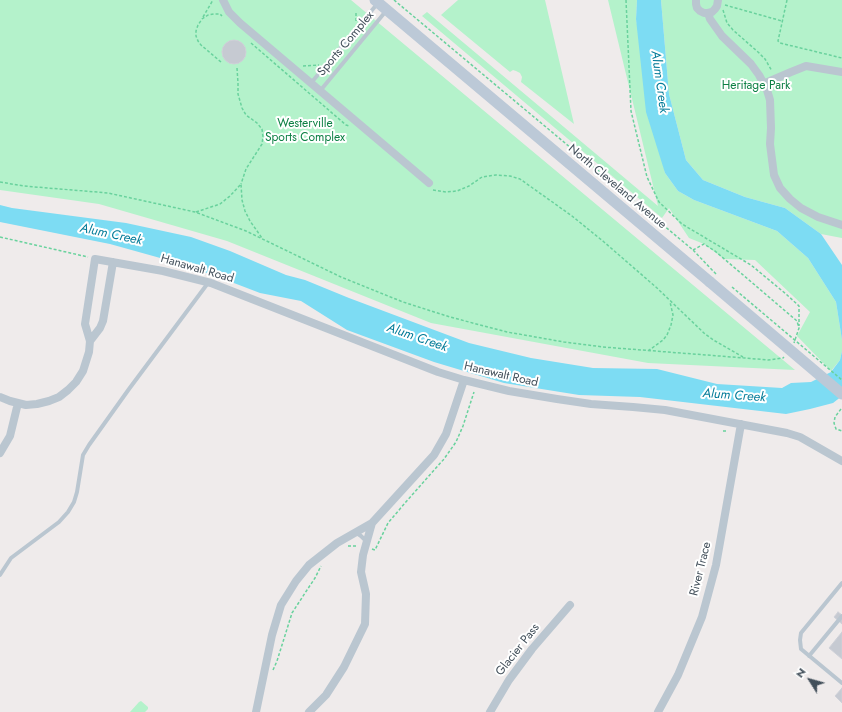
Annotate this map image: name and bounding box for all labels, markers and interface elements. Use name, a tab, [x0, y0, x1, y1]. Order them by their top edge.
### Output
street label: Sports Complex	[315, 9, 377, 79]
water label: Alum Creek	[647, 50, 671, 114]
park label: Heritage Park	[722, 79, 790, 93]
park label: Westerville Sports Complex	[265, 117, 345, 145]
street label: North Cleveland Avenue	[565, 142, 669, 232]
water label: Alum Creek	[79, 221, 143, 249]
street label: Hanawalt Road	[159, 252, 235, 286]
water label: Alum Creek	[385, 320, 449, 356]
street label: Hanawalt Road	[463, 360, 539, 390]
water label: Alum Creek	[702, 386, 766, 406]
street label: River Trace	[687, 540, 715, 598]
street label: Glacier Pass	[493, 621, 543, 679]
north arrow	[790, 660, 830, 700]
text: N	[791, 664, 809, 681]

